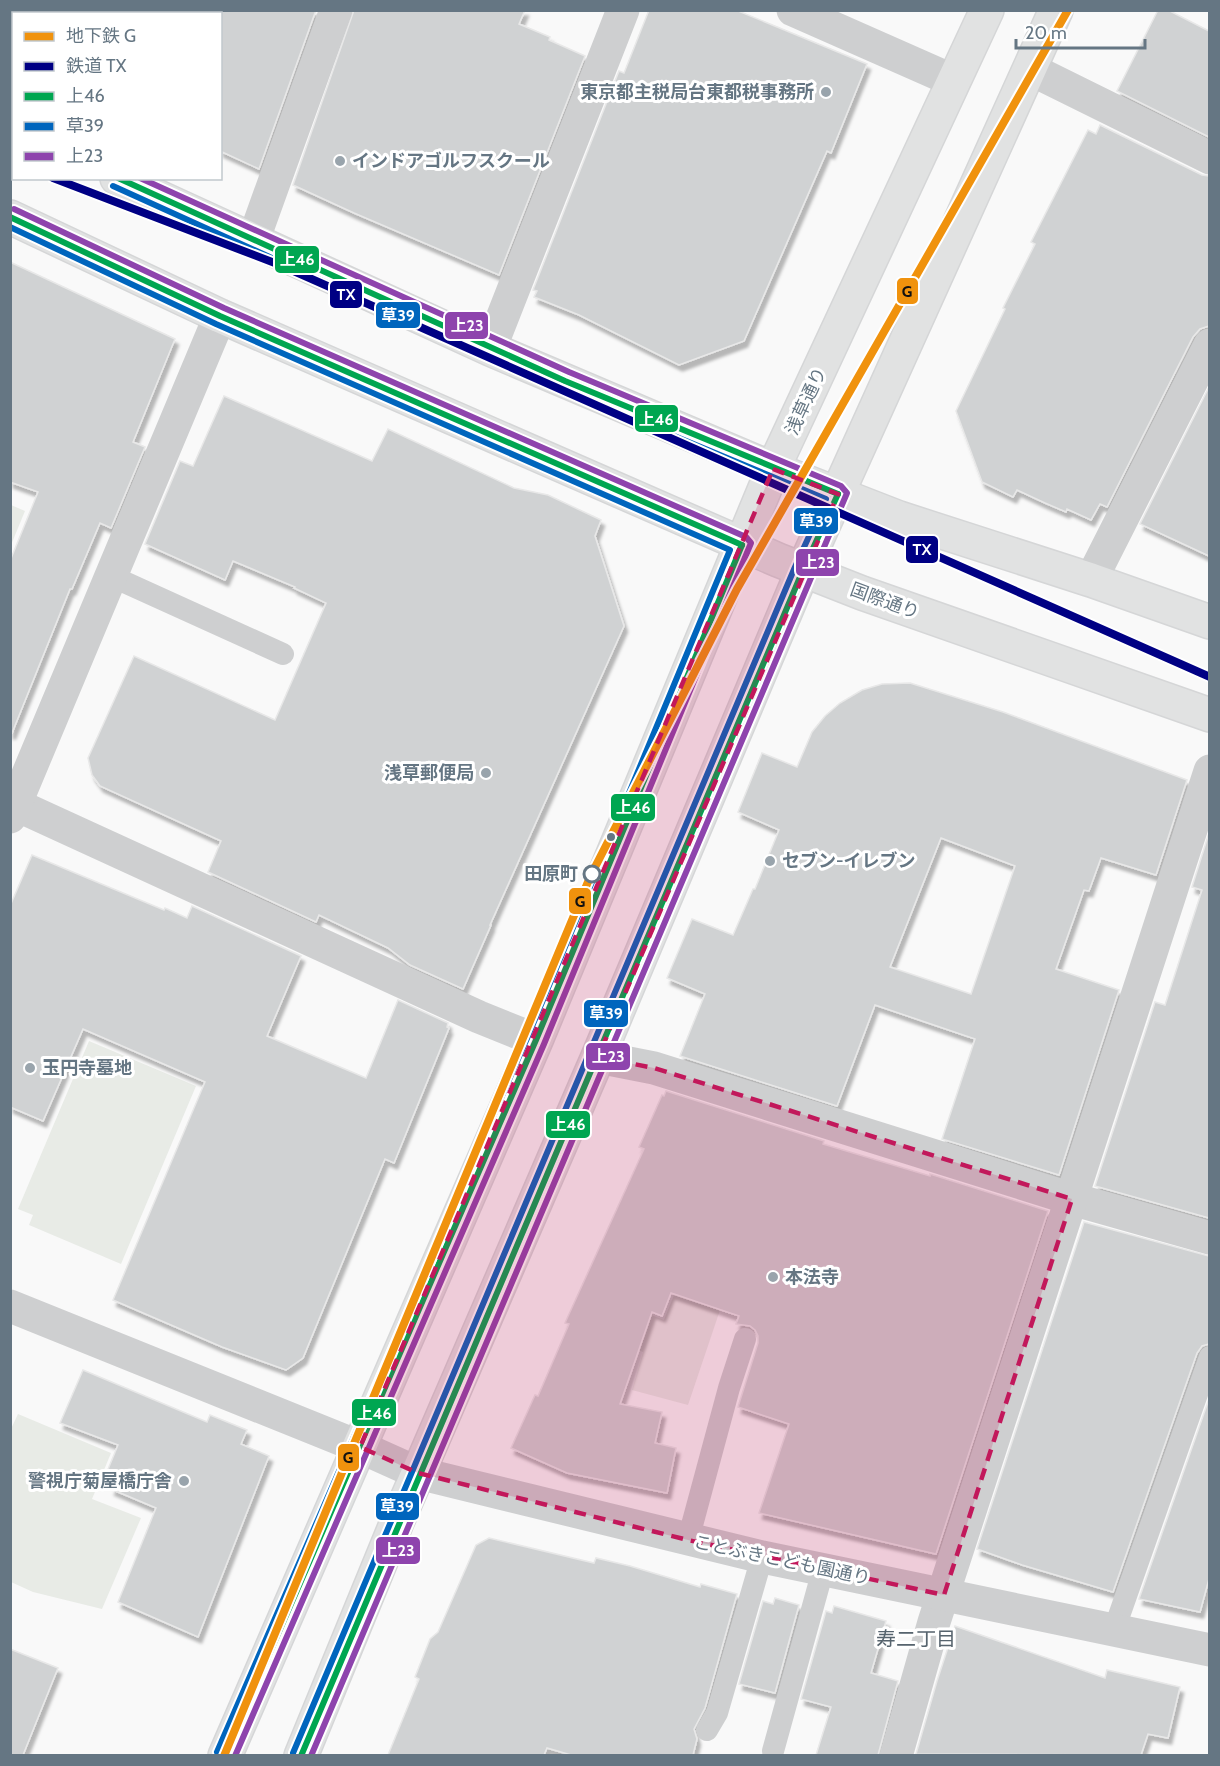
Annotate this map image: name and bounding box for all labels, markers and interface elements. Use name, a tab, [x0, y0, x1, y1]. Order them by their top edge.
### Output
legend	[12, 12, 222, 180]
scale bar	[1016, 12, 1145, 50]
text: 20 m	[1025, 22, 1067, 44]
text: 地下鉄 G	[66, 25, 136, 47]
text: 鉄道 TX	[66, 55, 127, 77]
place label: 東京都主税局台東都税事務所	[580, 81, 814, 103]
text: 上46	[66, 85, 105, 107]
marker: 東京都主税局台東都税事務所	[819, 85, 833, 99]
text: 草39	[66, 115, 104, 137]
text: 上23	[66, 145, 103, 167]
place label: インドアゴルフスクール	[352, 150, 550, 172]
marker: インドアゴルフスクール	[333, 154, 347, 168]
line badge: 上46	[274, 245, 320, 274]
text: 上46	[280, 250, 314, 269]
line badge: G	[896, 277, 919, 305]
line badge: TX	[329, 280, 363, 309]
text: G	[902, 282, 912, 301]
text: TX	[337, 285, 356, 304]
line badge: 草39	[375, 301, 421, 329]
text: 草39	[381, 306, 415, 325]
line badge: 上23	[444, 311, 489, 340]
text: 上23	[450, 316, 484, 335]
street label: 浅草通り	[781, 364, 831, 438]
line badge: 上46	[634, 404, 679, 433]
text: 上46	[639, 410, 673, 429]
line badge: 草39	[793, 507, 839, 535]
text: 草39	[799, 512, 833, 531]
line badge: TX	[905, 535, 939, 564]
text: TX	[913, 540, 932, 559]
line badge: 上23	[795, 548, 840, 577]
text: 上23	[801, 553, 835, 572]
street label: 国際通り	[847, 578, 923, 624]
place label: 浅草郵便局	[384, 762, 474, 784]
marker: 浅草郵便局	[479, 766, 493, 780]
line badge: 上46	[610, 793, 656, 822]
text: 上46	[616, 798, 650, 817]
unlabelled marker	[605, 831, 617, 843]
place label: セブン-イレブン	[782, 850, 916, 872]
marker: セブン-イレブン	[763, 854, 777, 868]
place label: 田原町	[524, 863, 578, 885]
marker: 田原町	[583, 865, 601, 883]
line badge: G	[568, 887, 592, 915]
text: G	[575, 892, 585, 911]
line badge: 草39	[583, 999, 629, 1028]
text: 草39	[589, 1004, 623, 1023]
line badge: 上23	[585, 1042, 631, 1071]
text: 上23	[591, 1047, 625, 1066]
place label: 玉円寺墓地	[42, 1057, 132, 1079]
marker: 玉円寺墓地	[23, 1061, 37, 1075]
line badge: 上46	[545, 1110, 591, 1139]
text: 上46	[551, 1115, 585, 1134]
place label: 本法寺	[785, 1266, 839, 1288]
marker: 本法寺	[766, 1270, 780, 1284]
line badge: 上46	[351, 1398, 397, 1427]
text: 上46	[357, 1404, 391, 1423]
line badge: G	[337, 1443, 360, 1472]
text: G	[343, 1448, 353, 1467]
place label: 警視庁菊屋橋庁舎	[28, 1470, 172, 1492]
marker: 警視庁菊屋橋庁舎	[177, 1474, 191, 1488]
line badge: 草39	[375, 1492, 420, 1521]
text: 草39	[380, 1497, 414, 1516]
street label: ことぶきこども園通り	[692, 1531, 872, 1589]
line badge: 上23	[375, 1536, 421, 1565]
text: 上23	[381, 1541, 415, 1560]
district label: 寿二丁目	[876, 1627, 956, 1651]

